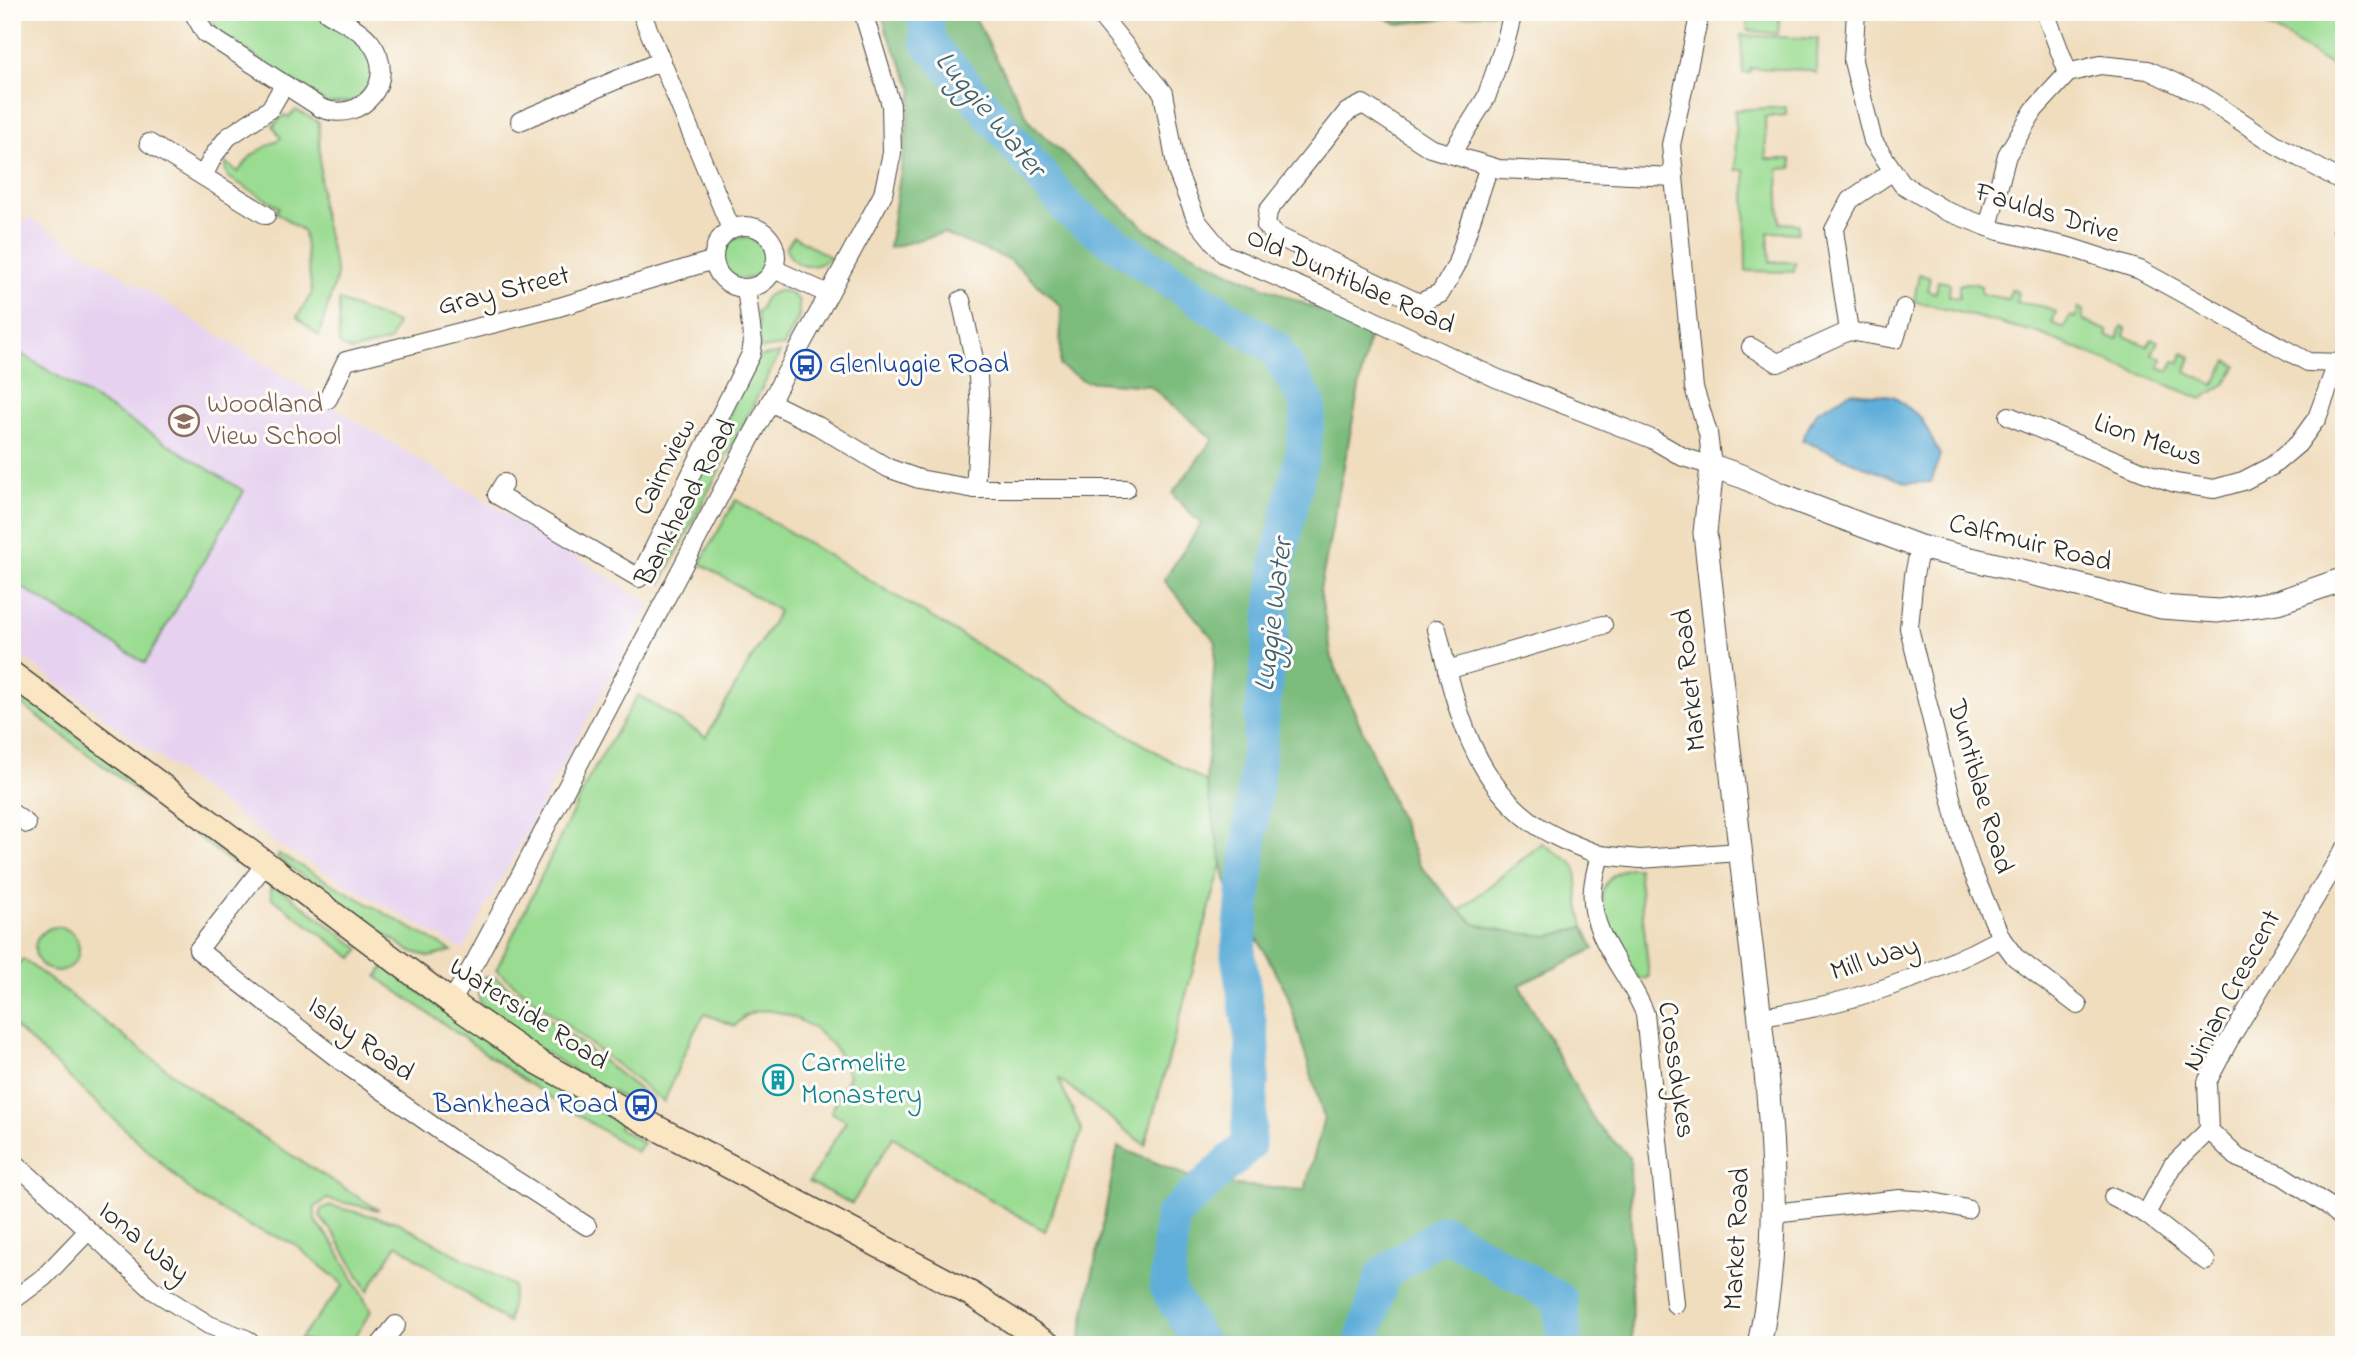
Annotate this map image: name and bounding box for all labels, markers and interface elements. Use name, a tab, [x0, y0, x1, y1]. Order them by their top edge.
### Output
water label: Luggie Water	[923, 42, 1058, 191]
street label: Faulds Drive	[1969, 172, 2125, 256]
street label: Old Duntiblae Road	[1239, 218, 1461, 347]
street label: Gray Street	[434, 256, 574, 328]
place label: Glenluggie Road	[829, 345, 1009, 386]
bus stop icon: Glenluggie Road	[789, 348, 823, 382]
place label: Woodland View School	[206, 385, 341, 458]
street label: Lion Mews	[2088, 403, 2208, 479]
school or university icon: Woodland View School	[167, 404, 201, 438]
street label: Cairnview	[624, 411, 708, 523]
street label: Bankhead Road	[625, 412, 749, 595]
street label: Calfmuir Road	[1944, 504, 2116, 584]
water label: Luggie Water	[1244, 532, 1307, 694]
street label: Market Road	[1663, 607, 1719, 753]
street label: Duntiblae Road	[1934, 694, 2023, 879]
street label: Ninian Crescent	[2173, 903, 2293, 1079]
street label: Mill Way	[1825, 926, 1925, 994]
street label: Waterside Road	[440, 948, 616, 1082]
street label: Islay Road	[298, 987, 422, 1093]
street label: Crossdykes	[1645, 999, 1705, 1141]
place label: Carmelite Monastery	[801, 1044, 922, 1117]
building icon: Carmelite Monastery	[761, 1063, 795, 1097]
place label: Bankhead Road	[432, 1085, 618, 1126]
bus stop icon: Bankhead Road	[624, 1088, 658, 1122]
street label: Market Road	[1714, 1166, 1762, 1311]
street label: Iona Way	[88, 1192, 198, 1294]

